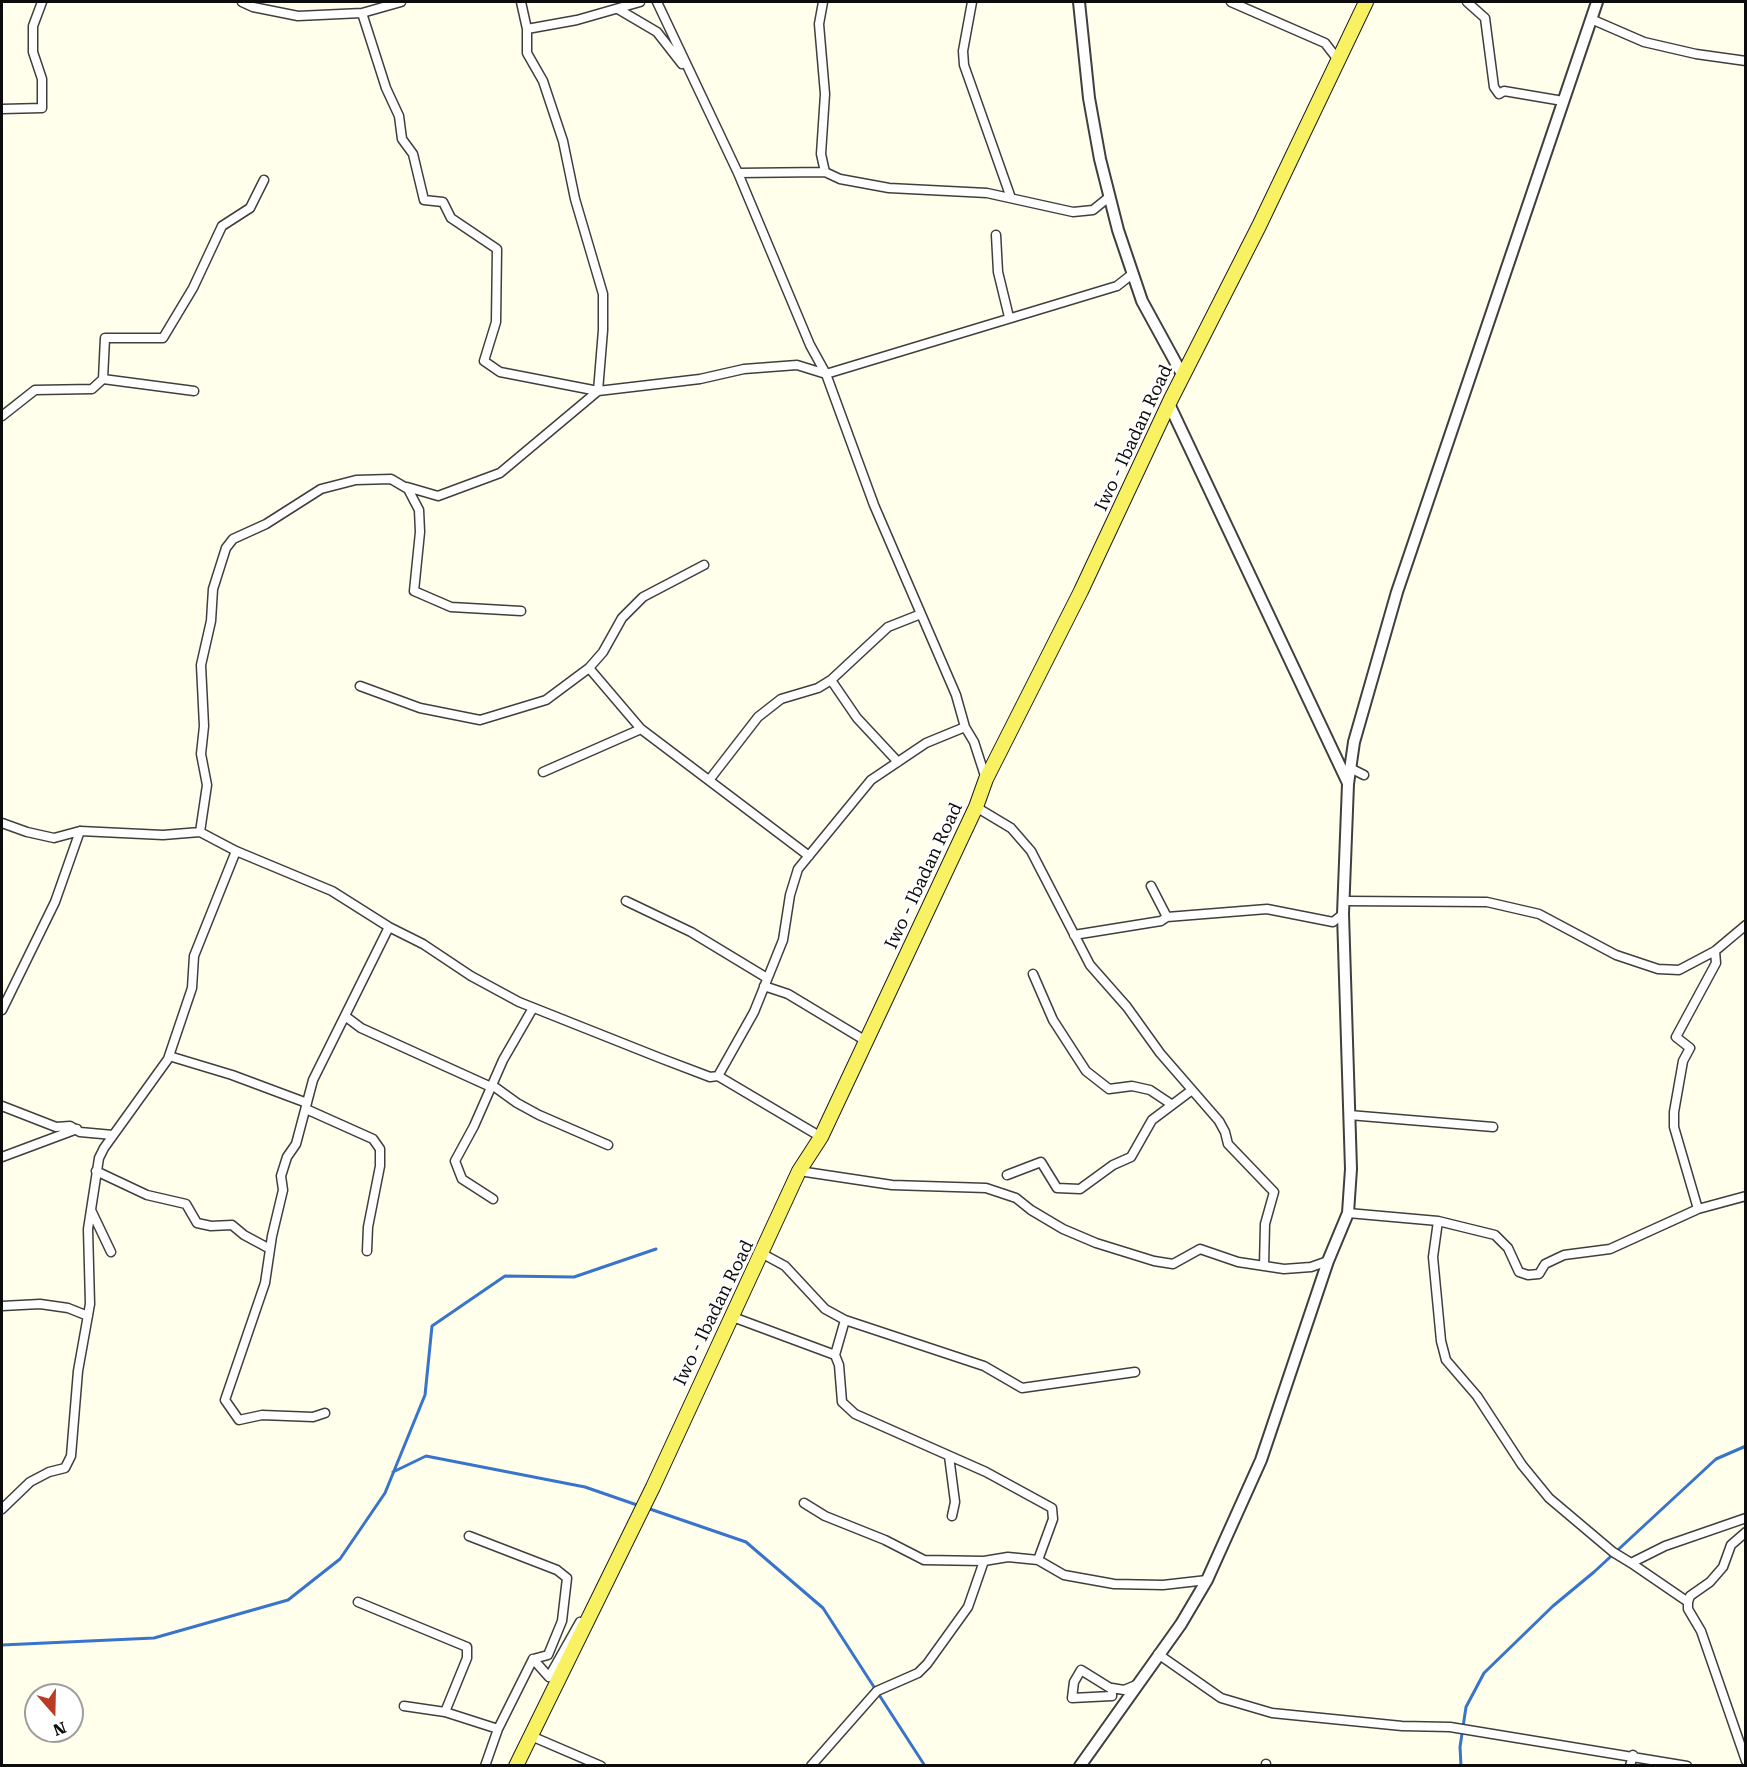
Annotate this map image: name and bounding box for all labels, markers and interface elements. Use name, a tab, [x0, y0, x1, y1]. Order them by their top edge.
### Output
street label: Iwo - Ibadan Road	[1091, 362, 1177, 514]
street label: Iwo - Ibadan Road	[881, 800, 967, 952]
street label: Iwo - Ibadan Road	[670, 1237, 758, 1389]
north arrow	[24, 1683, 84, 1743]
text: N	[51, 1717, 69, 1740]

